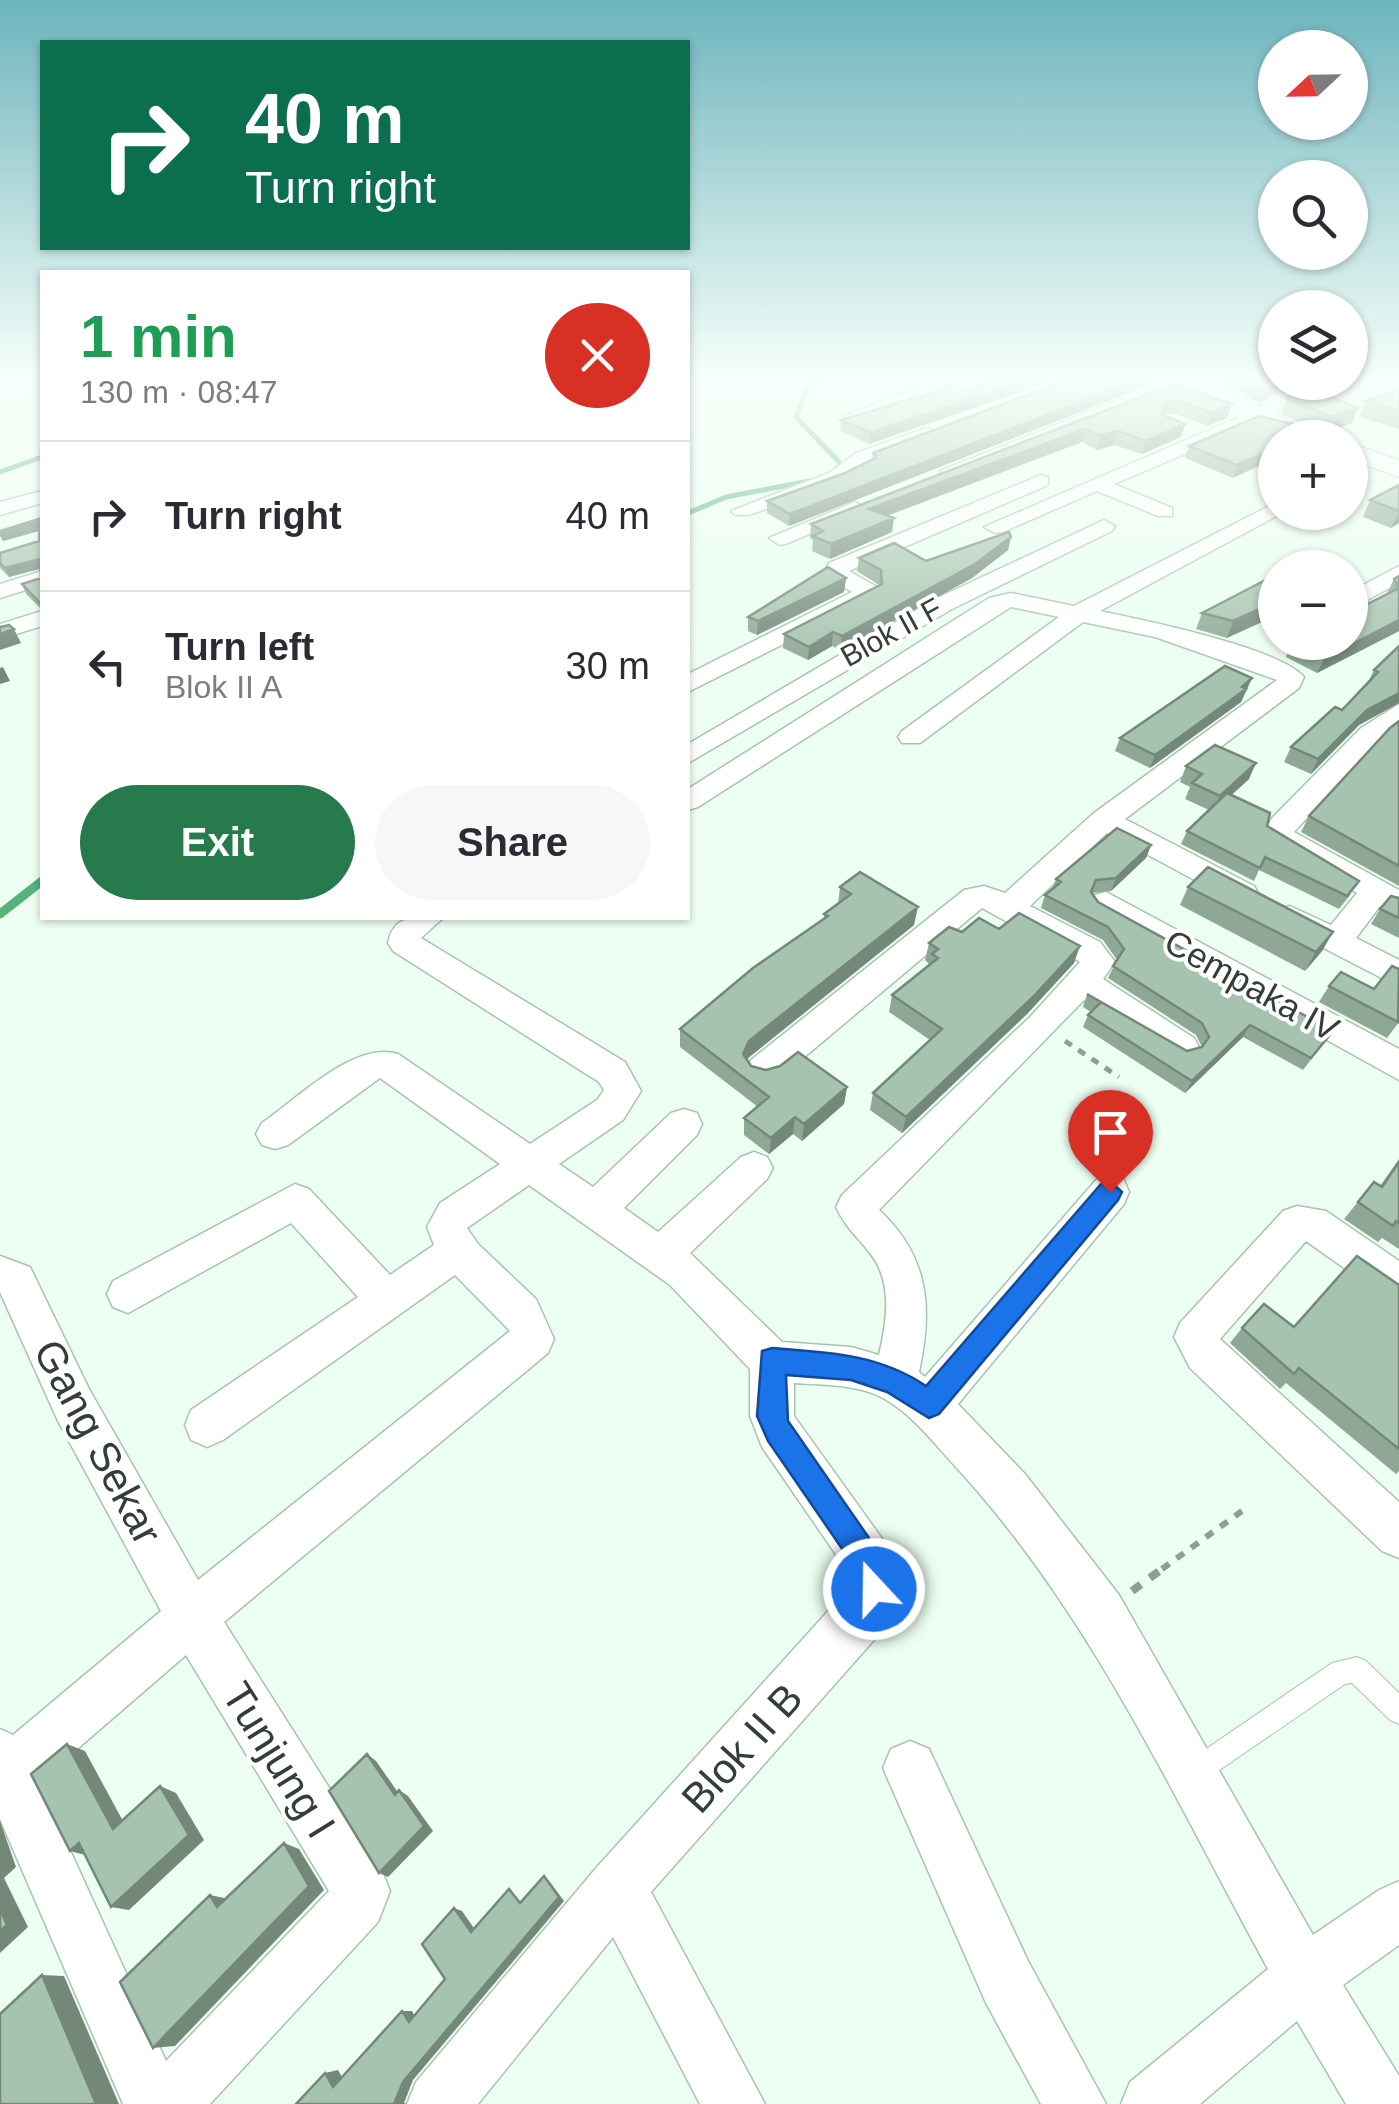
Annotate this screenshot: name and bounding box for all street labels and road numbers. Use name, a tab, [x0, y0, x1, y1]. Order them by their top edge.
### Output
street label: Blok II F	[835, 591, 947, 673]
street label: Cempaka IV	[1158, 921, 1346, 1049]
street label: Gang Sekar	[25, 1332, 171, 1552]
street label: Tunjung I	[213, 1674, 345, 1846]
street label: Blok II B	[672, 1674, 812, 1822]

